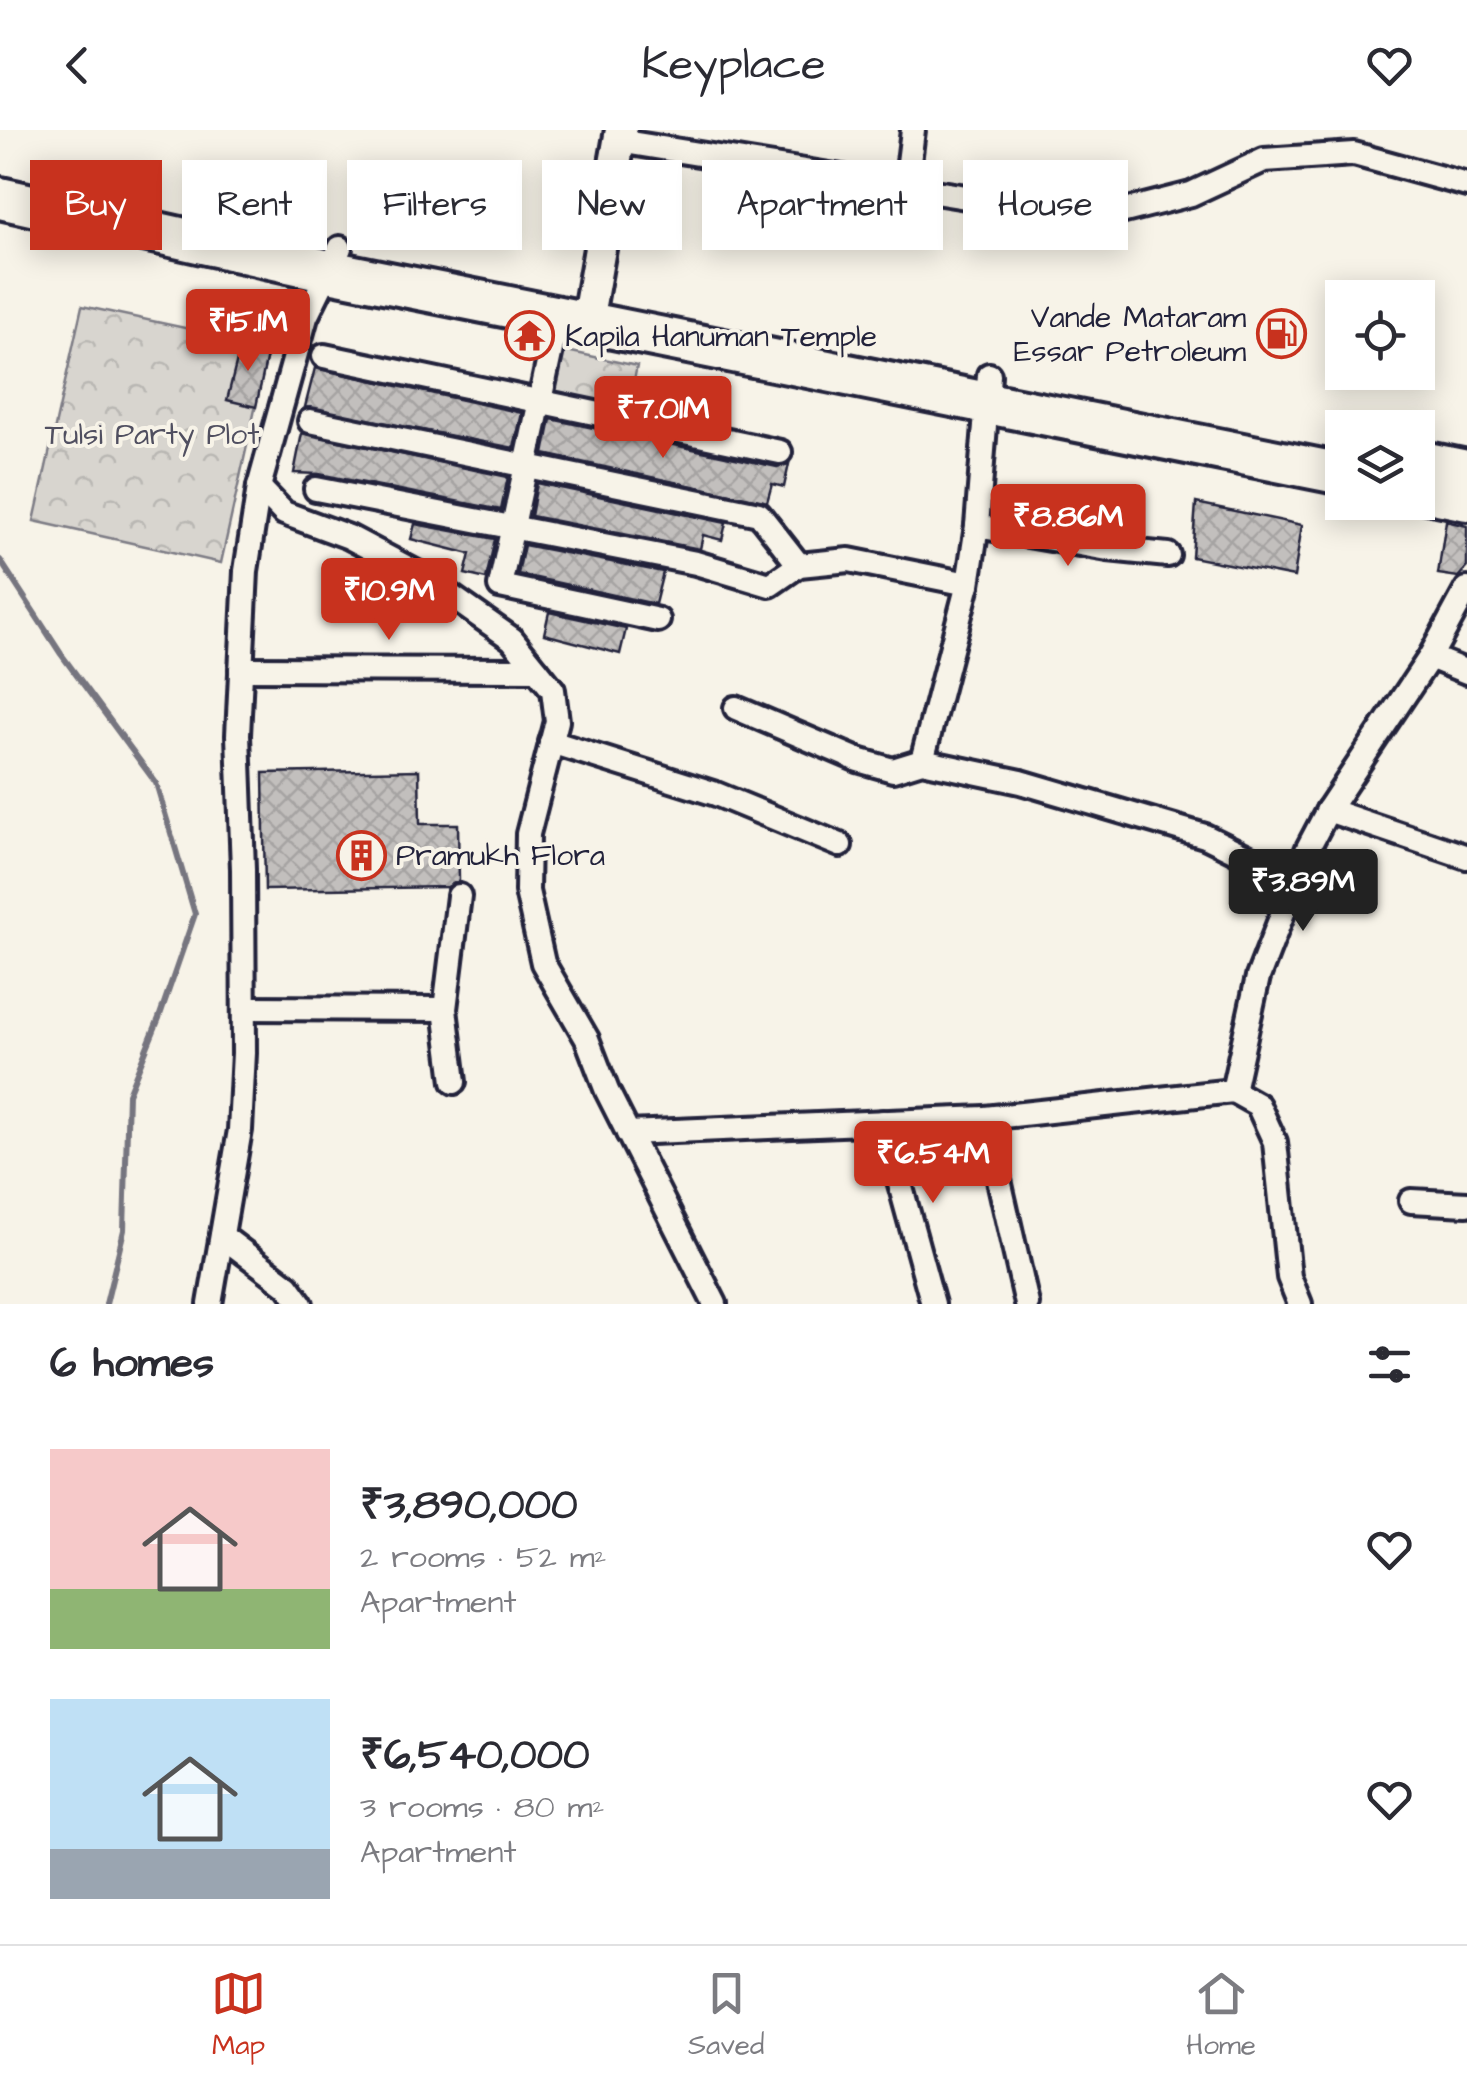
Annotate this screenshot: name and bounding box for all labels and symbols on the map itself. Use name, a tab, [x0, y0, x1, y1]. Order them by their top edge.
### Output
pin: ₹15.1M	[167, 289, 329, 374]
place label: Vande Mataram Essar Petroleum	[1014, 297, 1247, 373]
fuel station icon: Vande Mataram Essar Petroleum	[1255, 308, 1307, 360]
temple icon: Kapila Hanuman Temple	[504, 310, 556, 362]
place label: Kapila Hanuman Temple	[565, 316, 877, 358]
pin: ₹7.01M	[582, 376, 744, 461]
park label: Tulsi Party Plot	[45, 414, 259, 457]
pin: ₹8.86M	[987, 484, 1149, 569]
pin: ₹10.9M	[308, 558, 470, 643]
building icon: Pramukh Flora	[335, 829, 387, 881]
place label: Pramukh Flora	[396, 835, 605, 877]
pin: ₹3.89M	[1222, 849, 1384, 934]
pin: ₹6.54M	[852, 1121, 1014, 1206]

